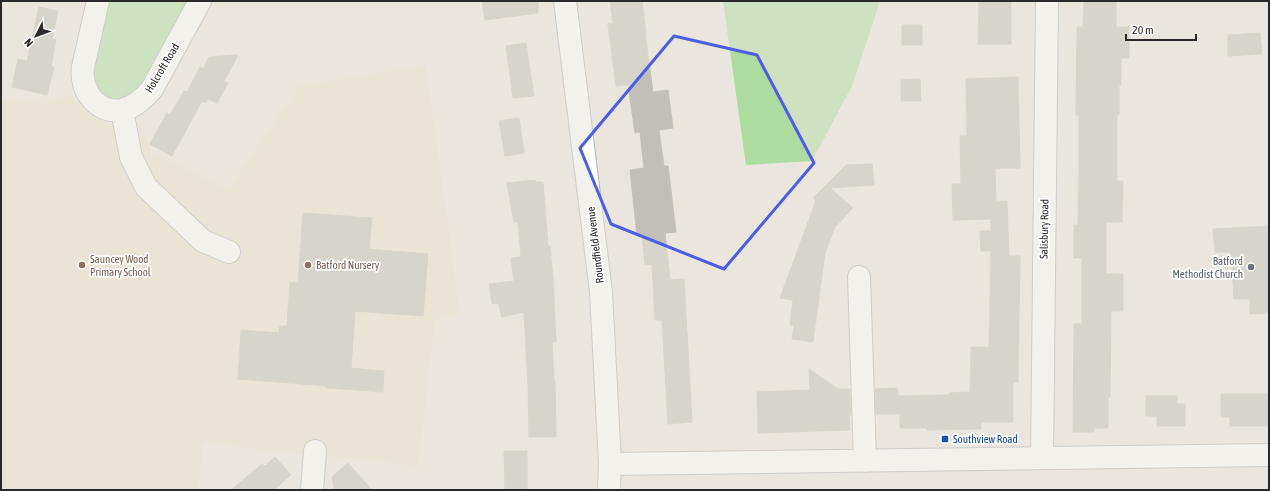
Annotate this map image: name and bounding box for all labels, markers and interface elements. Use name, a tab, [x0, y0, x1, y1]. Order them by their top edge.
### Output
north arrow	[16, 16, 56, 56]
scale bar	[1126, 16, 1196, 42]
text: 20 m	[1132, 23, 1154, 37]
text: N	[22, 36, 35, 49]
street label: Holcroft Road	[143, 41, 181, 95]
street label: Salisbury Road	[1037, 199, 1051, 259]
street label: Roundfield Avenue	[584, 206, 606, 284]
place label: Sauncey Wood Primary School	[90, 253, 151, 278]
place label: Batford Methodist Church	[1172, 255, 1243, 280]
place label: Batford Nursery	[316, 259, 380, 271]
marker: Sauncey Wood Primary School	[77, 260, 87, 270]
marker: Batford Nursery	[303, 260, 313, 270]
marker: Batford Methodist Church	[1246, 262, 1256, 272]
place label: Southview Road	[953, 433, 1018, 445]
marker: Southview Road	[940, 434, 950, 444]

